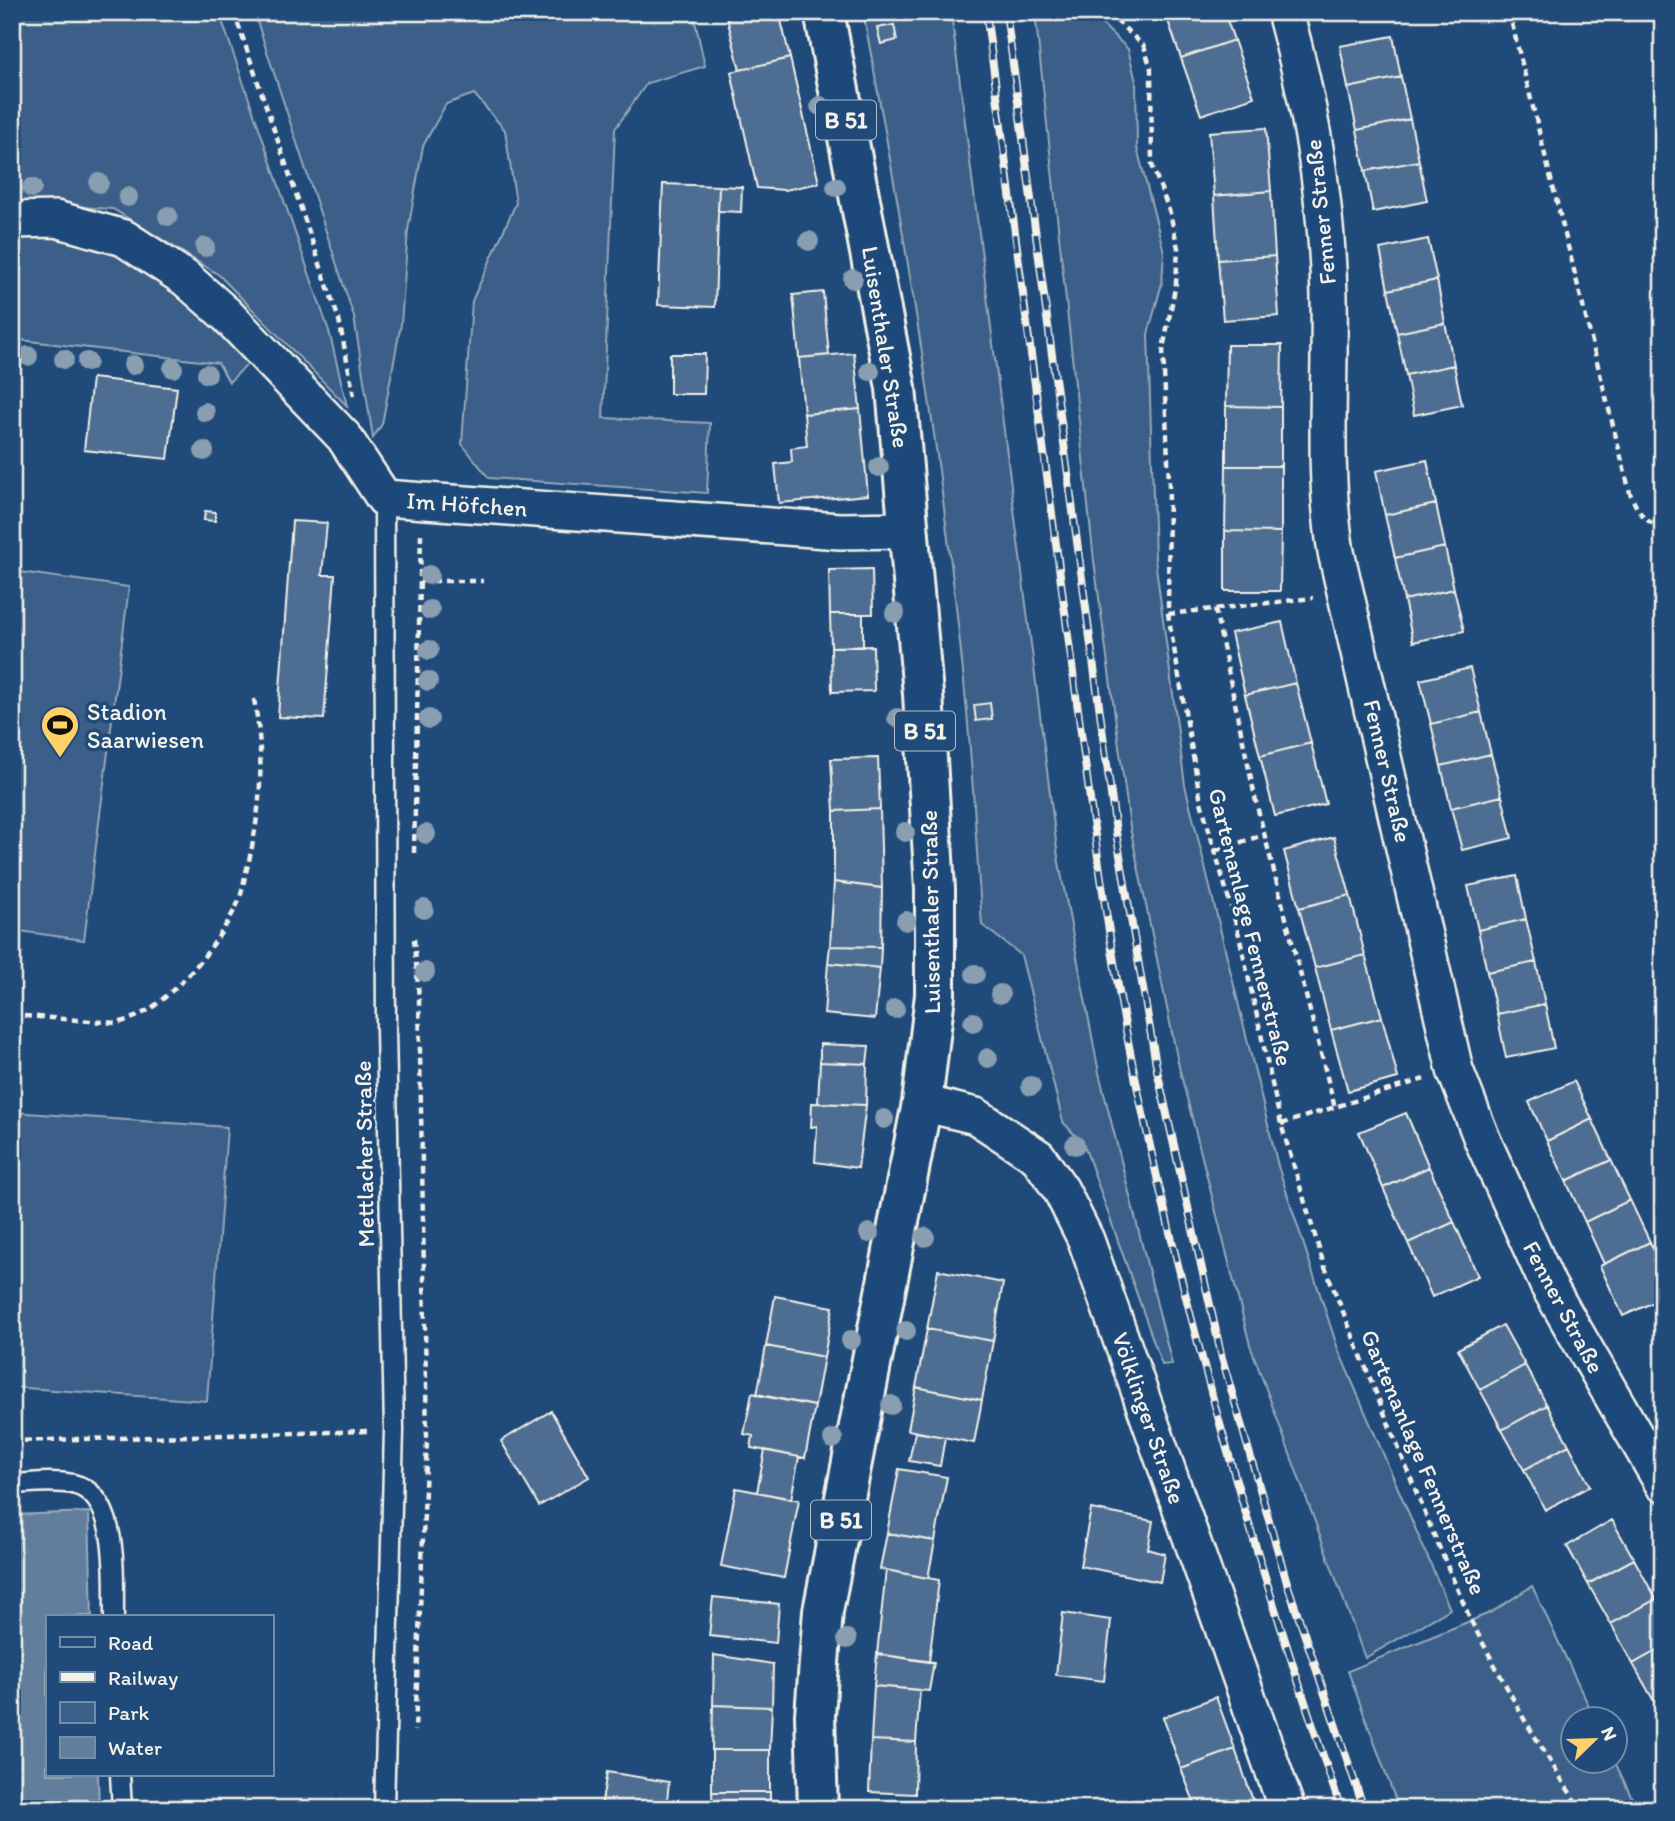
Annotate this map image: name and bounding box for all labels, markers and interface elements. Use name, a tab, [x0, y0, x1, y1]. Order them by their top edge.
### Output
road number: B 51	[816, 100, 876, 140]
street label: Fenner Straße	[1298, 138, 1342, 286]
street label: Luisenthaler Straße	[856, 244, 916, 450]
street label: Im Höfchen	[406, 485, 529, 523]
place label: Stadion Saarwiesen	[87, 697, 204, 754]
street label: Fenner Straße	[1357, 697, 1419, 845]
sports icon: Stadion Saarwiesen	[39, 704, 81, 759]
road number: B 51	[895, 712, 955, 750]
street label: Gartenanlage Fennerstraße	[1202, 785, 1300, 1069]
street label: Luisenthaler Straße	[914, 810, 946, 1014]
street label: Mettlacher Straße	[348, 1060, 380, 1248]
street label: Fenner Straße	[1517, 1236, 1611, 1378]
street label: Gartenanlage Fennerstraße	[1355, 1325, 1493, 1599]
street label: Völklinger Straße	[1106, 1328, 1192, 1508]
road number: B 51	[811, 1500, 871, 1540]
legend	[46, 1615, 273, 1776]
text: Road	[108, 1630, 154, 1655]
text: Railway	[108, 1665, 178, 1690]
text: Park	[108, 1700, 150, 1725]
north arrow	[1560, 1706, 1630, 1776]
text: N	[1596, 1723, 1622, 1744]
text: Water	[108, 1735, 162, 1760]

